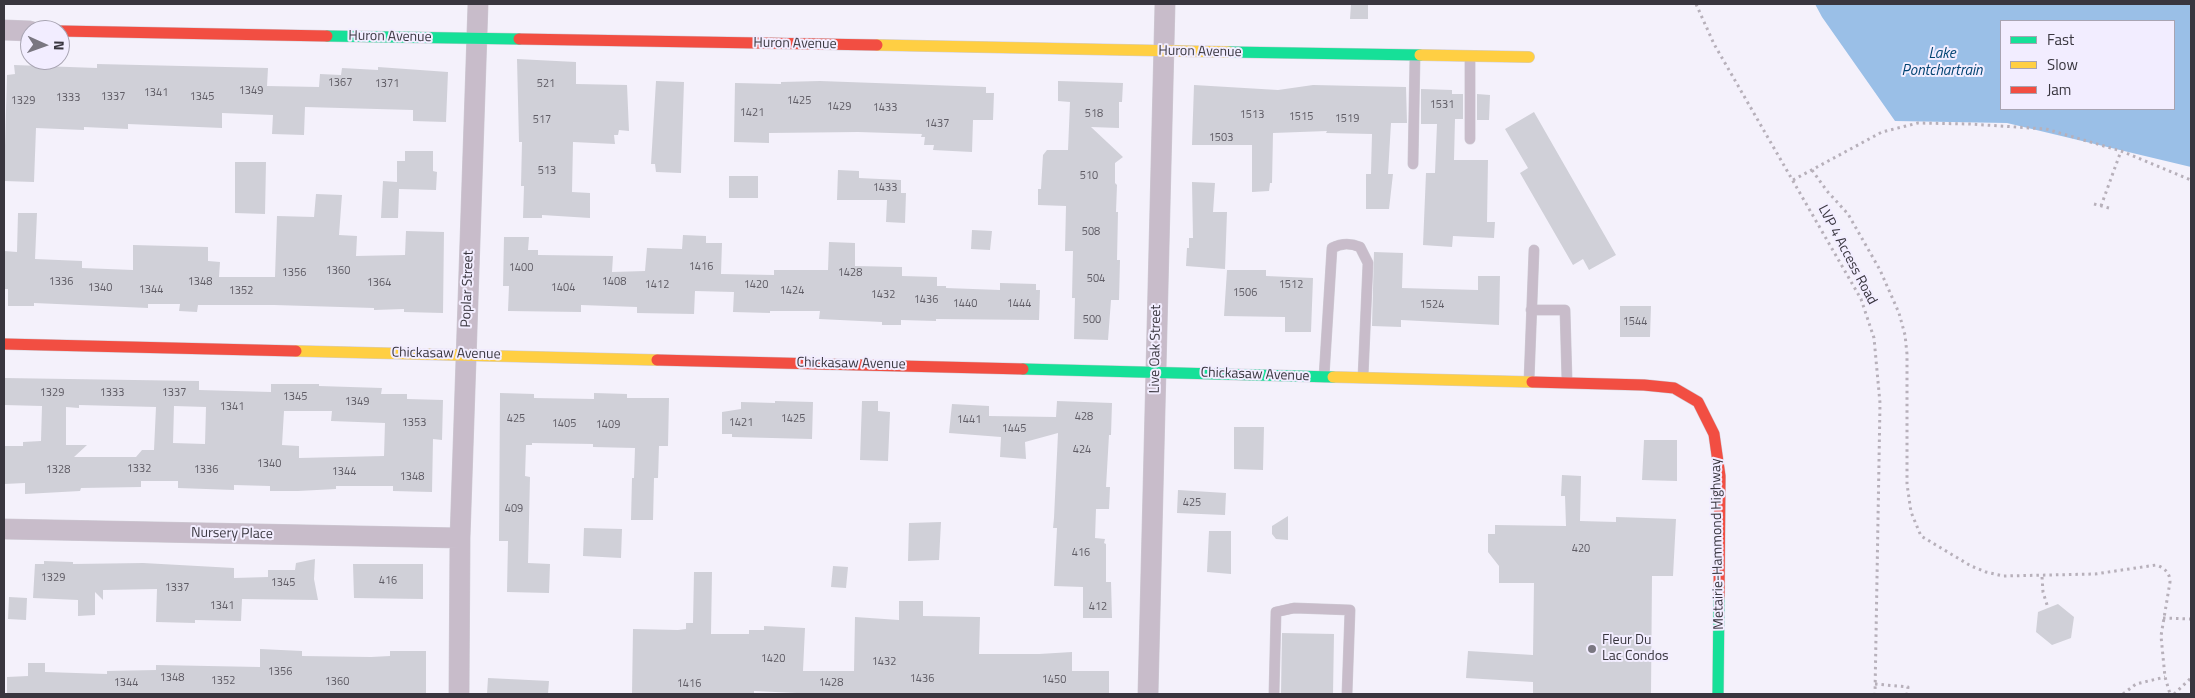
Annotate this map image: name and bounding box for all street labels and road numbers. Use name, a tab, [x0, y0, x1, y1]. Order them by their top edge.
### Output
street label: Huron Avenue	[348, 28, 432, 46]
street label: Huron Avenue	[753, 35, 837, 53]
street label: Huron Avenue	[1158, 43, 1242, 61]
street label: LVP 4 Access Road	[1814, 202, 1880, 308]
street label: Poplar Street	[458, 250, 478, 328]
street label: Live Oak Street	[1147, 305, 1165, 393]
street label: Chickasaw Avenue	[391, 345, 501, 363]
street label: Chickasaw Avenue	[796, 355, 906, 373]
street label: Chickasaw Avenue	[1200, 365, 1310, 385]
street label: Metairie-Hammond Highway	[1708, 458, 1728, 630]
street label: Nursery Place	[191, 525, 273, 543]

